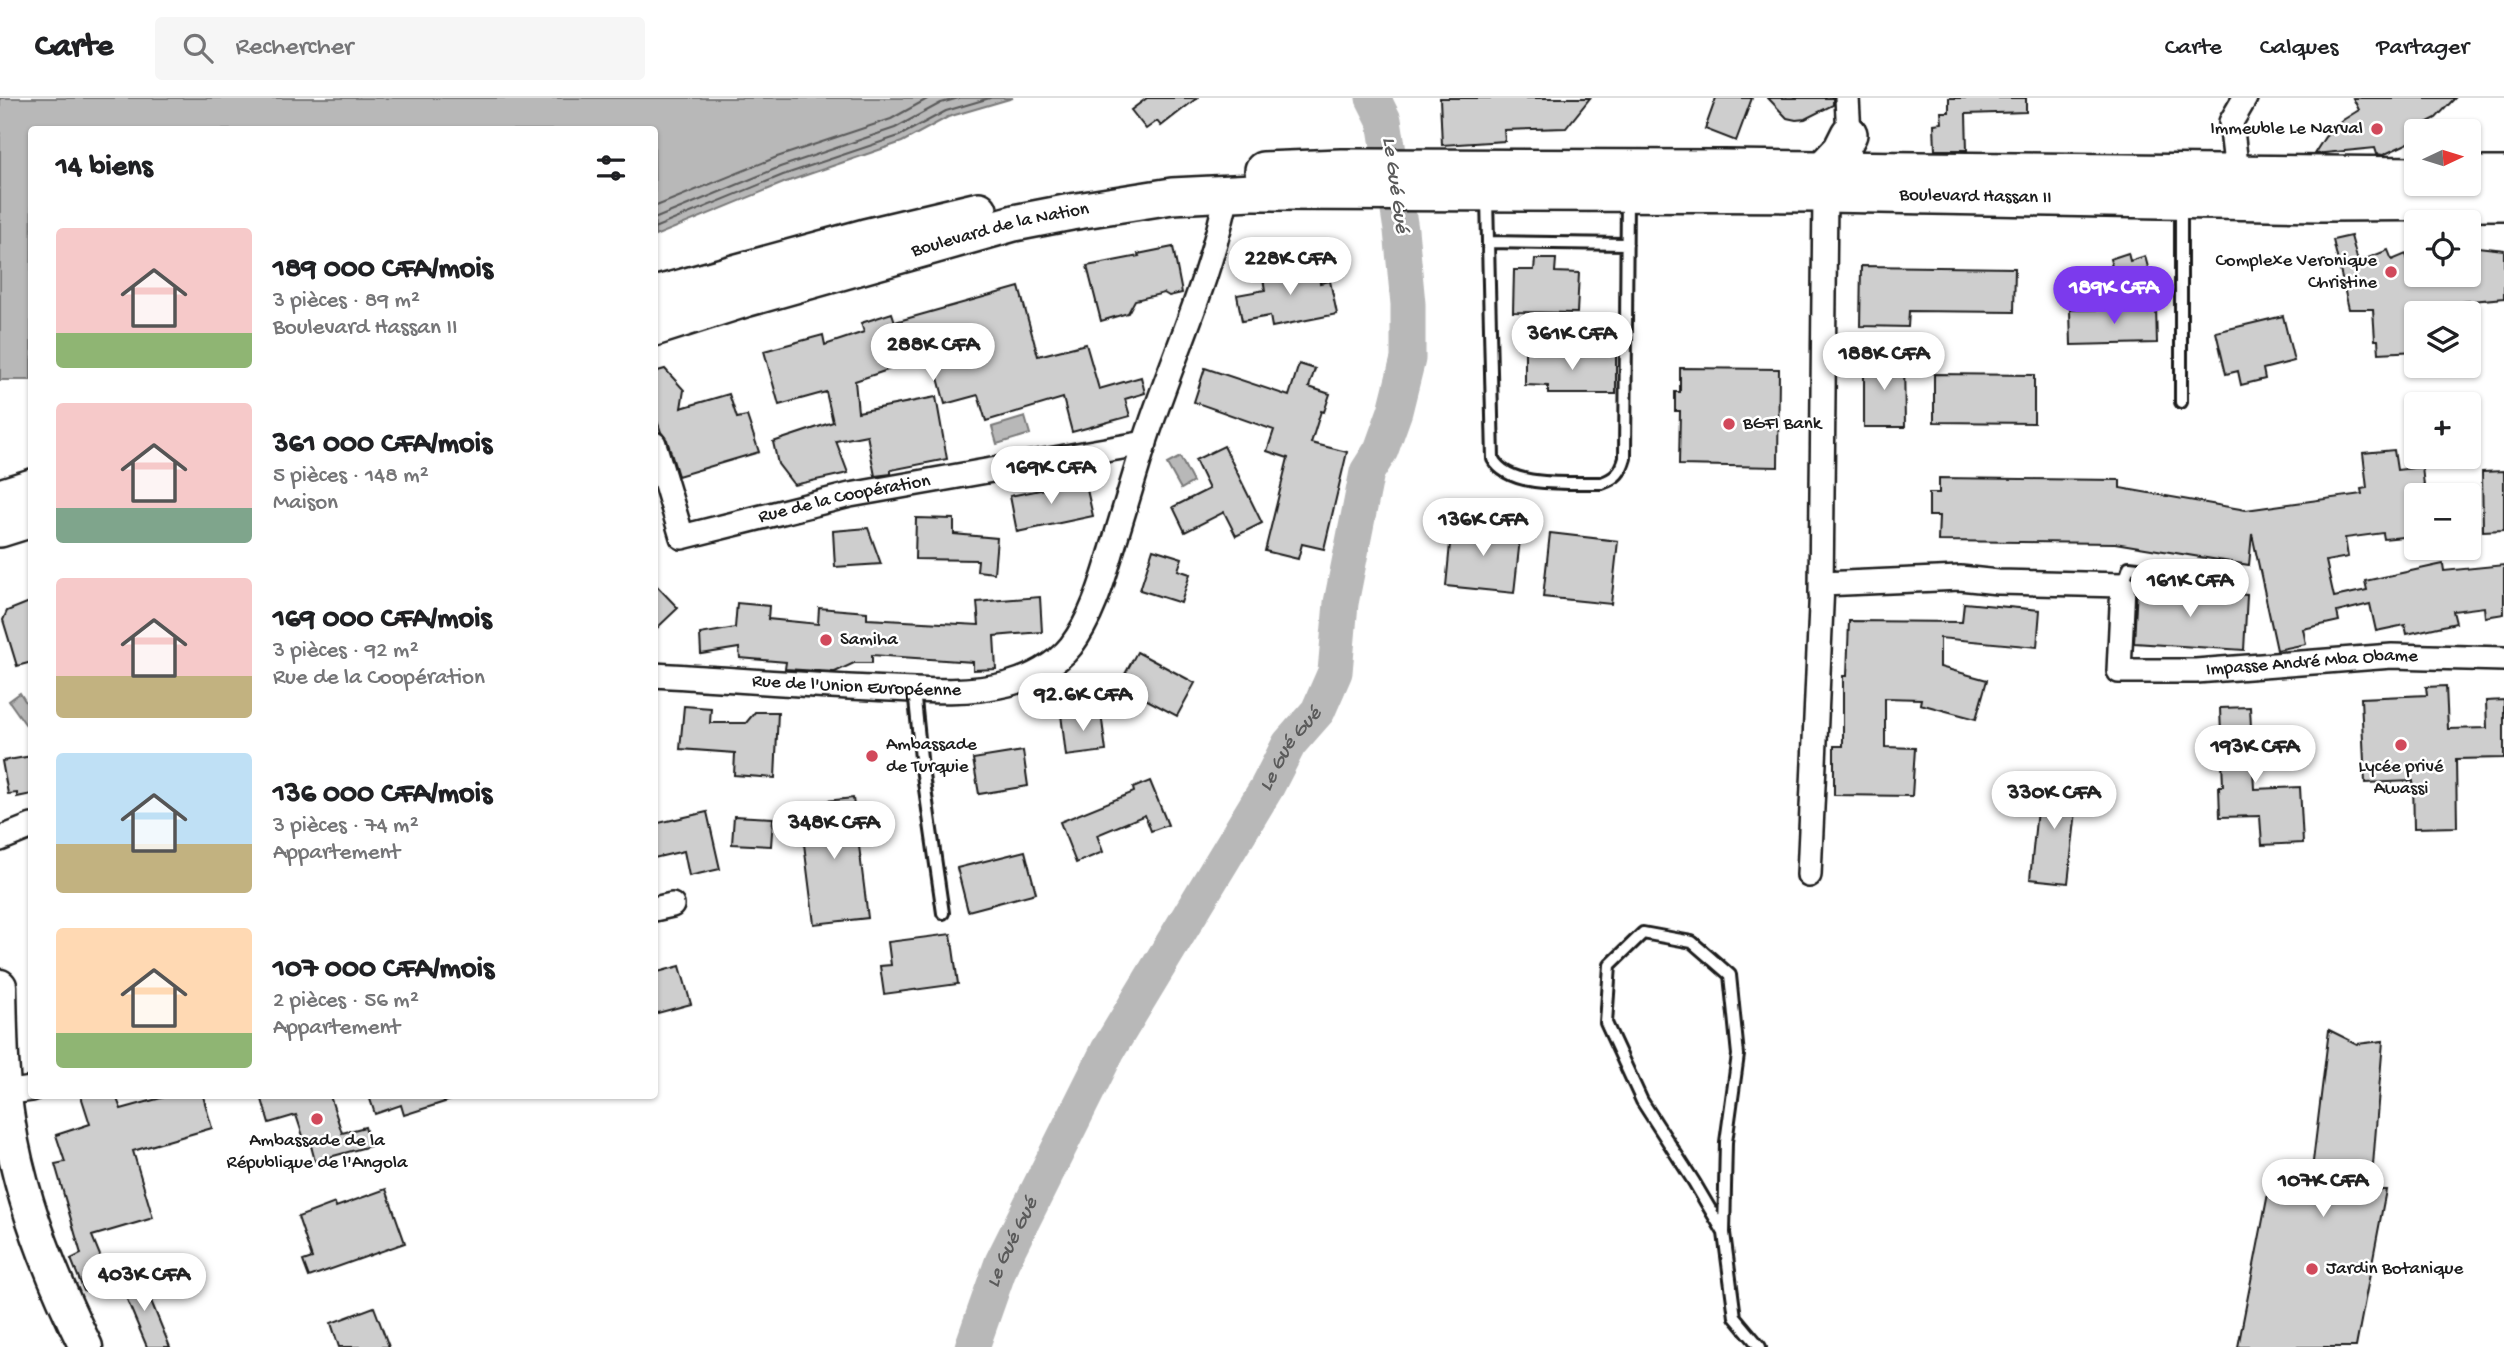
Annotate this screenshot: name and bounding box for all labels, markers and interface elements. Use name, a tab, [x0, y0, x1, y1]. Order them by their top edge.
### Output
search box	[155, 17, 645, 80]
text: Carte	[35, 29, 113, 67]
icon: search	[179, 29, 217, 67]
text: Rechercher	[235, 33, 353, 64]
text: Carte	[2165, 34, 2222, 63]
text: Calques	[2260, 34, 2338, 63]
text: Partager	[2376, 34, 2469, 63]
place label: Immeuble Le Narval	[2210, 118, 2363, 141]
north arrow	[2404, 119, 2482, 196]
map controls	[2404, 119, 2481, 560]
marker: Immeuble Le Narval	[2369, 121, 2385, 137]
water label: Le Gué Gué	[1375, 136, 1413, 236]
icon: filters	[592, 149, 630, 187]
text: 14 biens	[56, 151, 153, 186]
street label: Boulevard Hassan II	[1898, 184, 2052, 210]
street label: Boulevard de la Nation	[908, 198, 1091, 263]
button: locate	[2404, 210, 2481, 287]
pin: 228K CFA	[1218, 238, 1362, 297]
text: 228K CFA	[1244, 246, 1336, 273]
place label: Complexe Veronique Christine	[2216, 250, 2377, 295]
text: 189 000 CFA/mois	[273, 253, 493, 288]
icon: home	[112, 256, 196, 340]
marker: Complexe Veronique Christine	[2383, 264, 2399, 280]
pin: 189K CFA	[2042, 266, 2186, 326]
text: 189K CFA	[2069, 275, 2159, 302]
text: 3 pièces · 89 m²	[273, 288, 420, 315]
button: layers	[2404, 301, 2481, 378]
pin: 361K CFA	[1500, 313, 1644, 372]
text: Boulevard Hassan II	[273, 315, 457, 342]
text: 361K CFA	[1528, 321, 1616, 348]
pin: 288K CFA	[861, 324, 1005, 383]
text: 288K CFA	[887, 332, 979, 359]
pin: 188K CFA	[1812, 332, 1956, 392]
text: 188K CFA	[1839, 341, 1929, 368]
button: +	[2404, 392, 2481, 469]
place label: BGFI Bank	[1742, 413, 1823, 436]
marker: BGFI Bank	[1721, 416, 1737, 432]
text: 361 000 CFA/mois	[273, 428, 492, 463]
icon: home	[112, 431, 196, 515]
pin: 169K CFA	[979, 446, 1123, 506]
text: 169K CFA	[1007, 455, 1095, 482]
text: 5 pièces · 148 m²	[273, 463, 429, 490]
street label: Rue de la Coopération	[756, 470, 932, 529]
button: −	[2404, 483, 2481, 560]
text: Maison	[273, 490, 338, 517]
pin: 136K CFA	[1411, 498, 1555, 558]
text: 136K CFA	[1439, 507, 1527, 534]
pin: 161K CFA	[2118, 560, 2262, 619]
text: 161K CFA	[2147, 568, 2233, 595]
text: 169 000 CFA/mois	[273, 603, 492, 638]
icon: home	[112, 606, 196, 690]
place label: Samiha	[840, 629, 899, 652]
marker: Samiha	[818, 632, 834, 648]
text: 3 pièces · 92 m²	[273, 638, 419, 665]
street label: Impasse André Mba Obame	[2205, 644, 2418, 682]
text: Rue de la Coopération	[273, 665, 485, 692]
street label: Rue de l'Union Européenne	[751, 670, 962, 702]
pin: 92.6K CFA	[1003, 674, 1163, 733]
text: 92.6K CFA	[1034, 682, 1132, 709]
water label: Le Gué Gué	[1254, 702, 1328, 796]
pin: 193K CFA	[2183, 726, 2327, 785]
place label: Ambassade de Turquie	[886, 734, 977, 779]
text: 193K CFA	[2211, 734, 2299, 761]
marker: Lycée privé Awassi	[2393, 737, 2409, 753]
marker: Ambassade de Turquie	[864, 748, 880, 764]
place label: Lycée privé Awassi	[2358, 756, 2444, 801]
pin: 330K CFA	[1982, 772, 2126, 831]
text: 136 000 CFA/mois	[273, 778, 492, 813]
text: 330K CFA	[2008, 780, 2100, 807]
icon: home	[112, 781, 196, 865]
pin: 348K CFA	[762, 802, 906, 861]
text: 348K CFA	[788, 810, 880, 837]
text: 3 pièces · 74 m²	[273, 813, 419, 840]
text: Appartement	[273, 840, 400, 867]
text: 107 000 CFA/mois	[273, 953, 494, 988]
icon: home	[112, 956, 196, 1040]
text: 2 pièces · 56 m²	[273, 988, 419, 1015]
text: Appartement	[273, 1015, 400, 1042]
marker: Ambassade de la République de l'Angola	[309, 1111, 325, 1127]
place label: Ambassade de la République de l'Angola	[226, 1130, 409, 1175]
pin: 107K CFA	[2251, 1160, 2395, 1219]
text: 107K CFA	[2278, 1168, 2368, 1195]
water label: Le Gué Gué	[981, 1193, 1045, 1291]
pin: 403K CFA	[72, 1254, 216, 1313]
place label: Jardin Botanique	[2326, 1258, 2463, 1281]
marker: Jardin Botanique	[2304, 1261, 2320, 1277]
text: 403K CFA	[98, 1262, 190, 1289]

